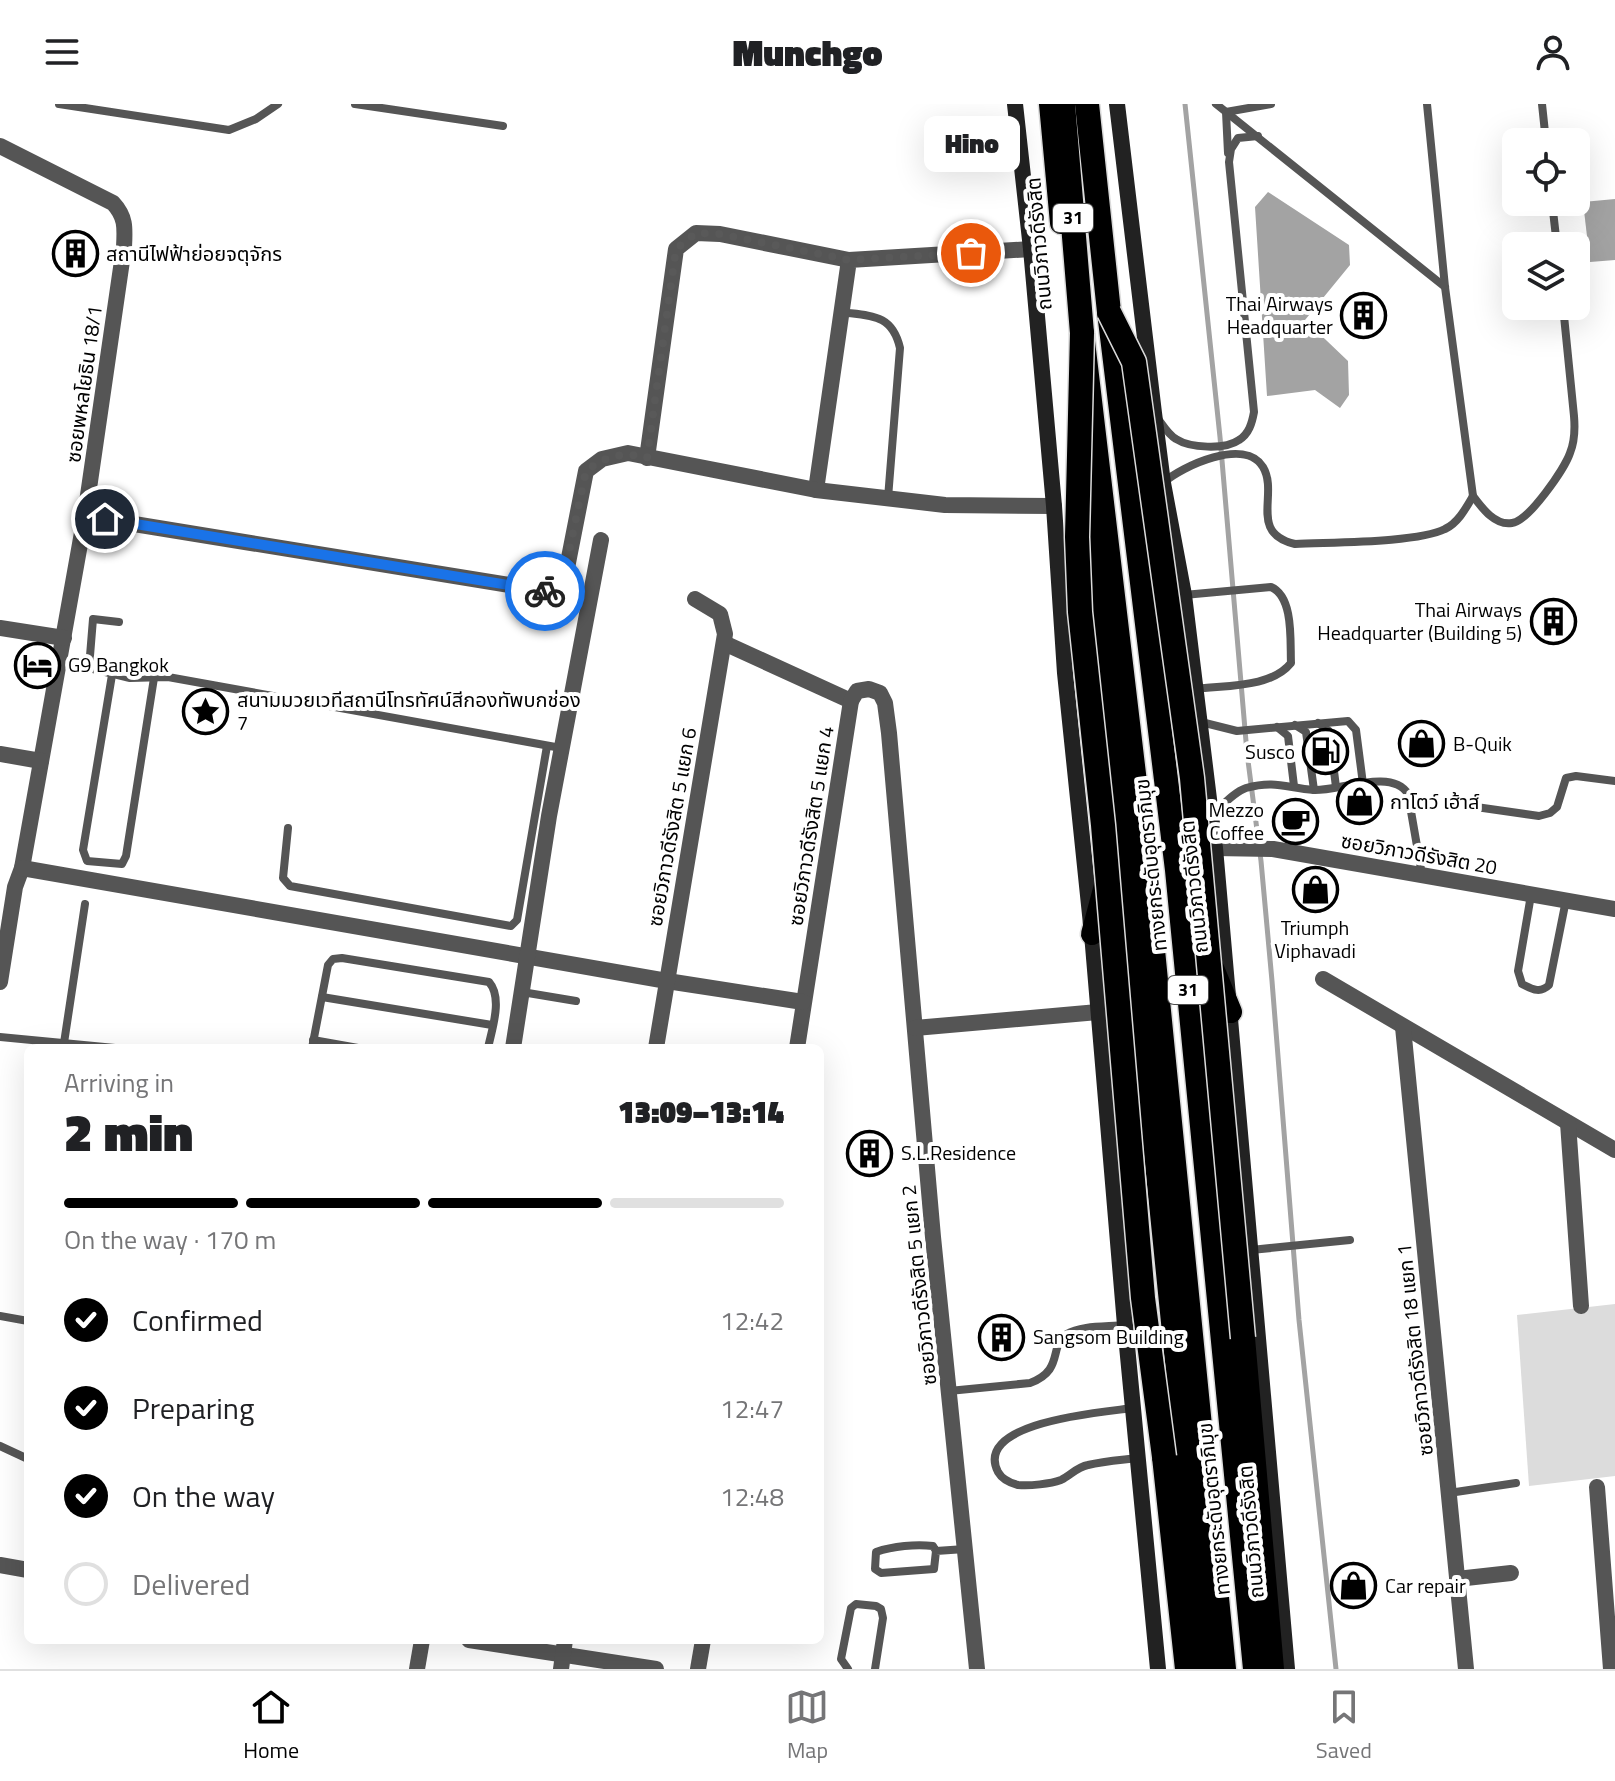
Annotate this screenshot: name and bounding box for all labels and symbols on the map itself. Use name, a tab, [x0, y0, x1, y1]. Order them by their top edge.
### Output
callout: Hino	[923, 117, 1019, 173]
street label: ถนนวิภาวดีรังสิต	[1017, 176, 1060, 312]
road number: 31	[1053, 204, 1093, 232]
pin	[937, 219, 1005, 287]
building icon: สถานีไฟฟ้าย่อยจตุจักร	[51, 230, 99, 278]
place label: สถานีไฟฟ้าย่อยจตุจักร	[106, 238, 282, 269]
place label: Thai Airways Headquarter	[1226, 288, 1333, 342]
building icon: Thai Airways Headquarter	[1340, 292, 1388, 340]
street label: ซอยพหลโยธิน 18/1	[57, 303, 110, 465]
pin	[71, 485, 139, 553]
courier	[505, 551, 585, 631]
place label: Thai Airways Headquarter (Building 5)	[1317, 594, 1522, 648]
building icon: Thai Airways Headquarter (Building 5)	[1529, 597, 1577, 645]
hotel icon: G9 Bangkok	[13, 641, 61, 689]
place label: G9 Bangkok	[68, 649, 169, 680]
place label: สนามมวยเวทีสถานีโทรทัศน์สีกองทัพบกช่อง 7	[237, 684, 581, 738]
place icon: สนามมวยเวทีสถานีโทรทัศน์สีกองทัพบกช่อง 7	[182, 688, 230, 736]
shop icon: B-Quik	[1398, 720, 1446, 768]
street label: ซอยวิภาวดีรังสิต 5 แยก 4	[779, 724, 842, 928]
street label: ซอยวิภาวดีรังสิต 5 แยก 6	[639, 725, 704, 929]
fuel station icon: Susco	[1302, 728, 1350, 776]
place label: B-Quik	[1453, 728, 1512, 759]
place label: Susco	[1245, 736, 1295, 767]
street label: ทางยกระดับอุตราภิมุข	[1126, 777, 1175, 953]
shop icon: กาโตว์ เฮ้าส์	[1335, 778, 1383, 826]
place label: กาโตว์ เฮ้าส์	[1390, 786, 1480, 817]
place label: Mezzo Coffee	[1209, 794, 1264, 848]
cafe icon: Mezzo Coffee	[1271, 798, 1319, 846]
street label: ถนนวิภาวดีรังสิต	[1171, 819, 1216, 955]
street label: ซอยวิภาวดีรังสิต 20	[1339, 825, 1500, 883]
shop icon: Triumph Viphavadi	[1291, 865, 1339, 913]
place label: Triumph Viphavadi	[1274, 912, 1356, 966]
road number: 31	[1168, 976, 1208, 1004]
building icon: S.L.Residence	[846, 1129, 894, 1177]
place label: S.L.Residence	[901, 1137, 1016, 1168]
street label: ซอยวิภาวดีรังสิต 5 แยก 2	[893, 1183, 944, 1387]
street label: ซอยวิภาวดีรังสิต 18 แยก 1	[1388, 1243, 1441, 1457]
building icon: Sangsom Building	[978, 1313, 1026, 1361]
place label: Sangsom Building	[1033, 1321, 1184, 1352]
street label: ทางยกระดับอุตราภิมุข	[1189, 1421, 1238, 1597]
street label: ถนนวิภาวดีรังสิต	[1229, 1464, 1272, 1600]
shop icon: Car repair	[1330, 1562, 1378, 1610]
place label: Car repair	[1385, 1570, 1466, 1601]

